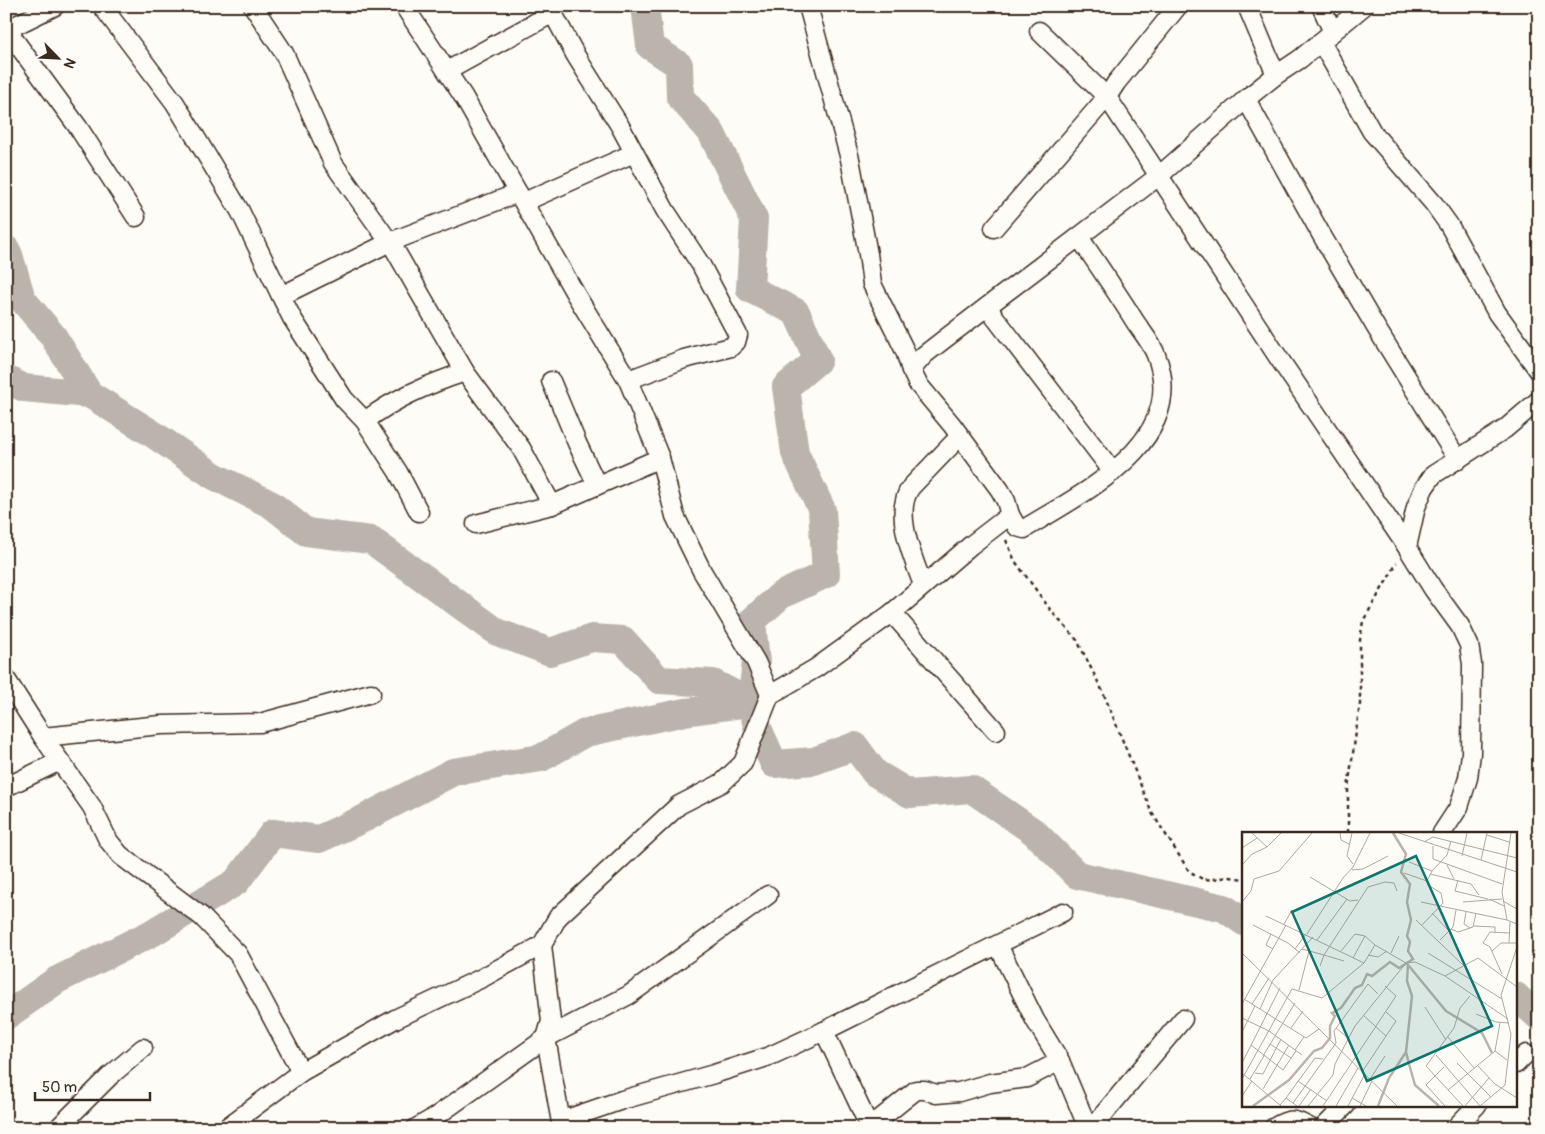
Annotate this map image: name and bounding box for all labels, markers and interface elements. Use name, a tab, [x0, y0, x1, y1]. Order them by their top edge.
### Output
north arrow	[32, 32, 82, 82]
text: N	[60, 55, 79, 71]
inset map	[1242, 832, 1518, 1106]
scale bar	[35, 1069, 150, 1101]
text: 50 m	[42, 1078, 77, 1097]

